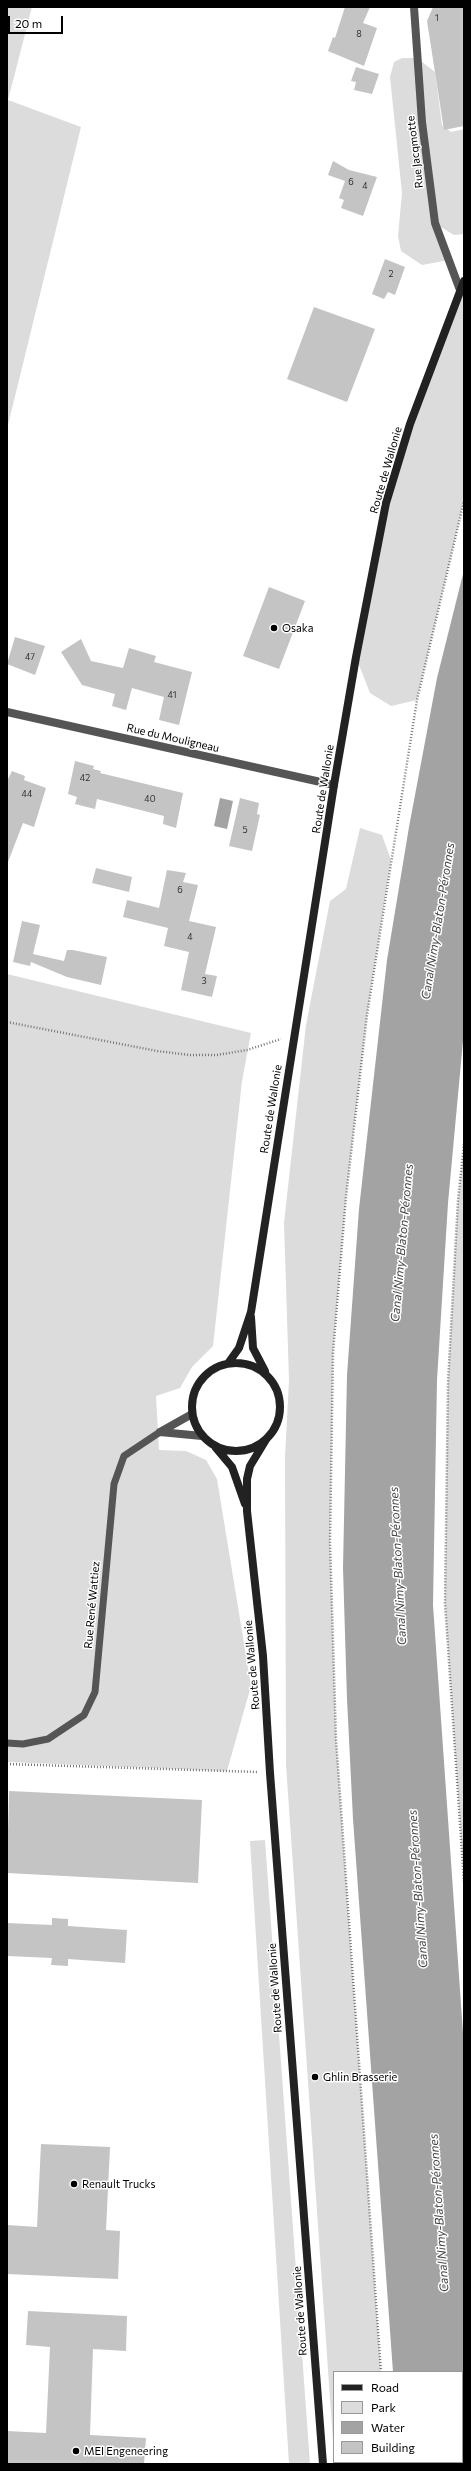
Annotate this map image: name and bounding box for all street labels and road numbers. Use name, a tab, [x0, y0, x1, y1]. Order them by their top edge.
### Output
street label: Rue Jacqmotte	[404, 115, 426, 189]
street label: Route de Wallonie	[367, 425, 405, 515]
street label: Rue du Mouligneau	[125, 721, 221, 755]
street label: Route de Wallonie	[309, 744, 337, 834]
street label: Route de Wallonie	[257, 1064, 285, 1154]
street label: Rue René Wattiez	[82, 1561, 102, 1649]
street label: Route de Wallonie	[242, 1620, 262, 1710]
street label: Route de Wallonie	[265, 1943, 285, 2033]
street label: Route de Wallonie	[290, 2266, 310, 2356]

